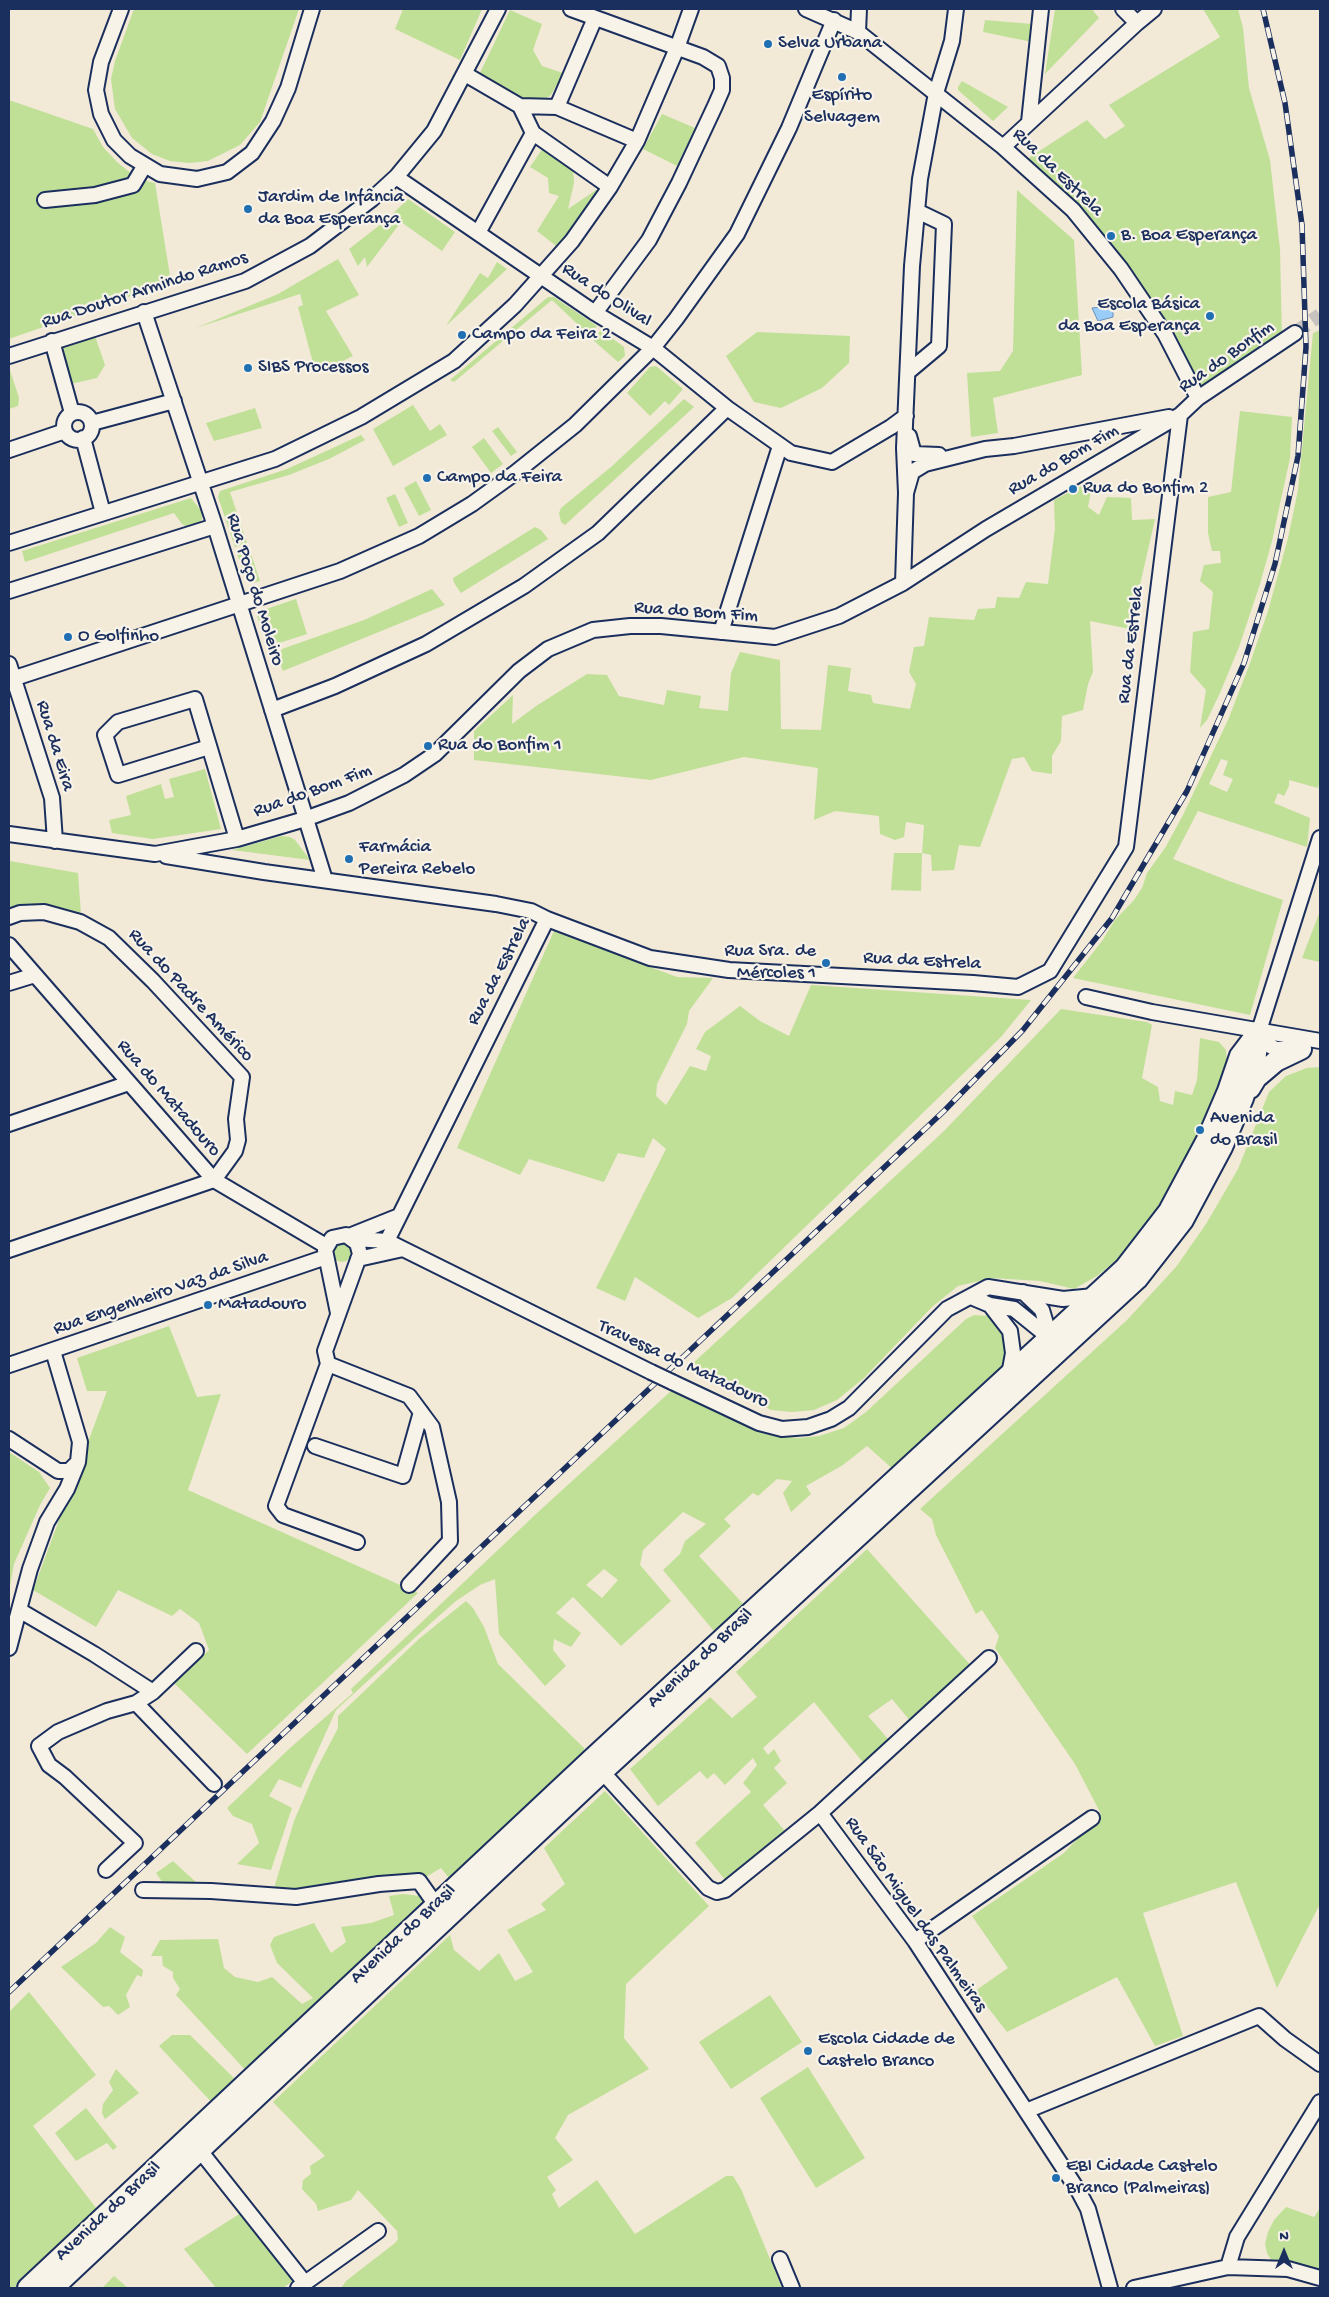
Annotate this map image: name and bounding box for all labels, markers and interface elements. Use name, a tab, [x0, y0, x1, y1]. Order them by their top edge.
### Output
place label: Selva Urbana	[778, 33, 882, 55]
marker: Selva Urbana	[762, 38, 774, 50]
marker: Espírito Selvagem	[836, 71, 848, 83]
place label: Espírito Selvagem	[804, 85, 880, 129]
street label: Rua da Estrela	[1007, 124, 1107, 222]
place label: Jardim de Infância da Boa Esperança	[258, 187, 404, 231]
marker: Jardim de Infância da Boa Esperança	[242, 203, 254, 215]
place label: B. Boa Esperança	[1121, 225, 1257, 247]
marker: B. Boa Esperança	[1105, 230, 1117, 242]
street label: Rua Doutor Armindo Ramos	[39, 247, 251, 335]
street label: Rua do Olival	[557, 259, 655, 333]
place label: Escola Básica da Boa Esperança	[1058, 294, 1200, 338]
marker: Escola Básica da Boa Esperança	[1204, 310, 1216, 322]
street label: Rua do Bonfim	[1175, 317, 1279, 399]
place label: Campo da Feira 2	[472, 324, 611, 346]
marker: Campo da Feira 2	[456, 329, 468, 341]
place label: SIBS Processos	[258, 357, 369, 379]
marker: SIBS Processos	[242, 362, 254, 374]
street label: Rua do Bom Fim	[1004, 420, 1124, 502]
place label: Campo da Feira	[437, 467, 562, 489]
marker: Campo da Feira	[421, 472, 433, 484]
place label: Rua do Bonfim 2	[1083, 478, 1208, 500]
marker: Rua do Bonfim 2	[1067, 483, 1079, 495]
street label: Rua Poço do Moleiro	[220, 511, 288, 669]
street label: Rua da Estrela	[1113, 585, 1151, 705]
street label: Rua do Bom Fim	[633, 597, 759, 629]
place label: O Golfinho	[78, 626, 159, 648]
marker: O Golfinho	[62, 631, 74, 643]
street label: Rua da Eira	[29, 698, 79, 794]
place label: Rua do Bonfim 1	[438, 735, 562, 757]
marker: Rua do Bonfim 1	[422, 740, 434, 752]
street label: Rua do Bom Fim	[251, 760, 375, 824]
place label: Farmácia Pereira Rebelo	[359, 837, 475, 881]
marker: Farmácia Pereira Rebelo	[343, 853, 355, 865]
street label: Rua da Estrela	[463, 914, 537, 1030]
street label: Rua do Padre Américo	[122, 924, 258, 1068]
place label: Rua Sra. de Mércoles 1	[725, 941, 816, 985]
street label: Rua da Estrela	[863, 948, 981, 976]
marker: Rua Sra. de Mércoles 1	[820, 957, 832, 969]
street label: Rua do Matadouro	[111, 1036, 225, 1162]
place label: Avenida do Brasil	[1210, 1108, 1278, 1152]
marker: Avenida do Brasil	[1194, 1124, 1206, 1136]
street label: Rua Engenheiro Vaz da Silva	[51, 1246, 271, 1342]
place label: Matadouro	[218, 1294, 307, 1316]
marker: Matadouro	[202, 1299, 214, 1311]
street label: Travessa do Matadouro	[594, 1315, 772, 1415]
street label: Avenida do Brasil	[643, 1604, 759, 1714]
street label: Rua São Miguel das Palmeiras	[839, 1813, 991, 2017]
street label: Avenida do Brasil	[346, 1880, 462, 1990]
place label: Escola Cidade de Castelo Branco	[818, 2029, 955, 2073]
marker: Escola Cidade de Castelo Branco	[802, 2045, 814, 2057]
place label: EBI Cidade Castelo Branco (Palmeiras)	[1066, 2156, 1218, 2200]
street label: Avenida do Brasil	[51, 2157, 167, 2267]
marker: EBI Cidade Castelo Branco (Palmeiras)	[1050, 2172, 1062, 2184]
north arrow	[1259, 2227, 1309, 2277]
text: N	[1279, 2228, 1289, 2245]

